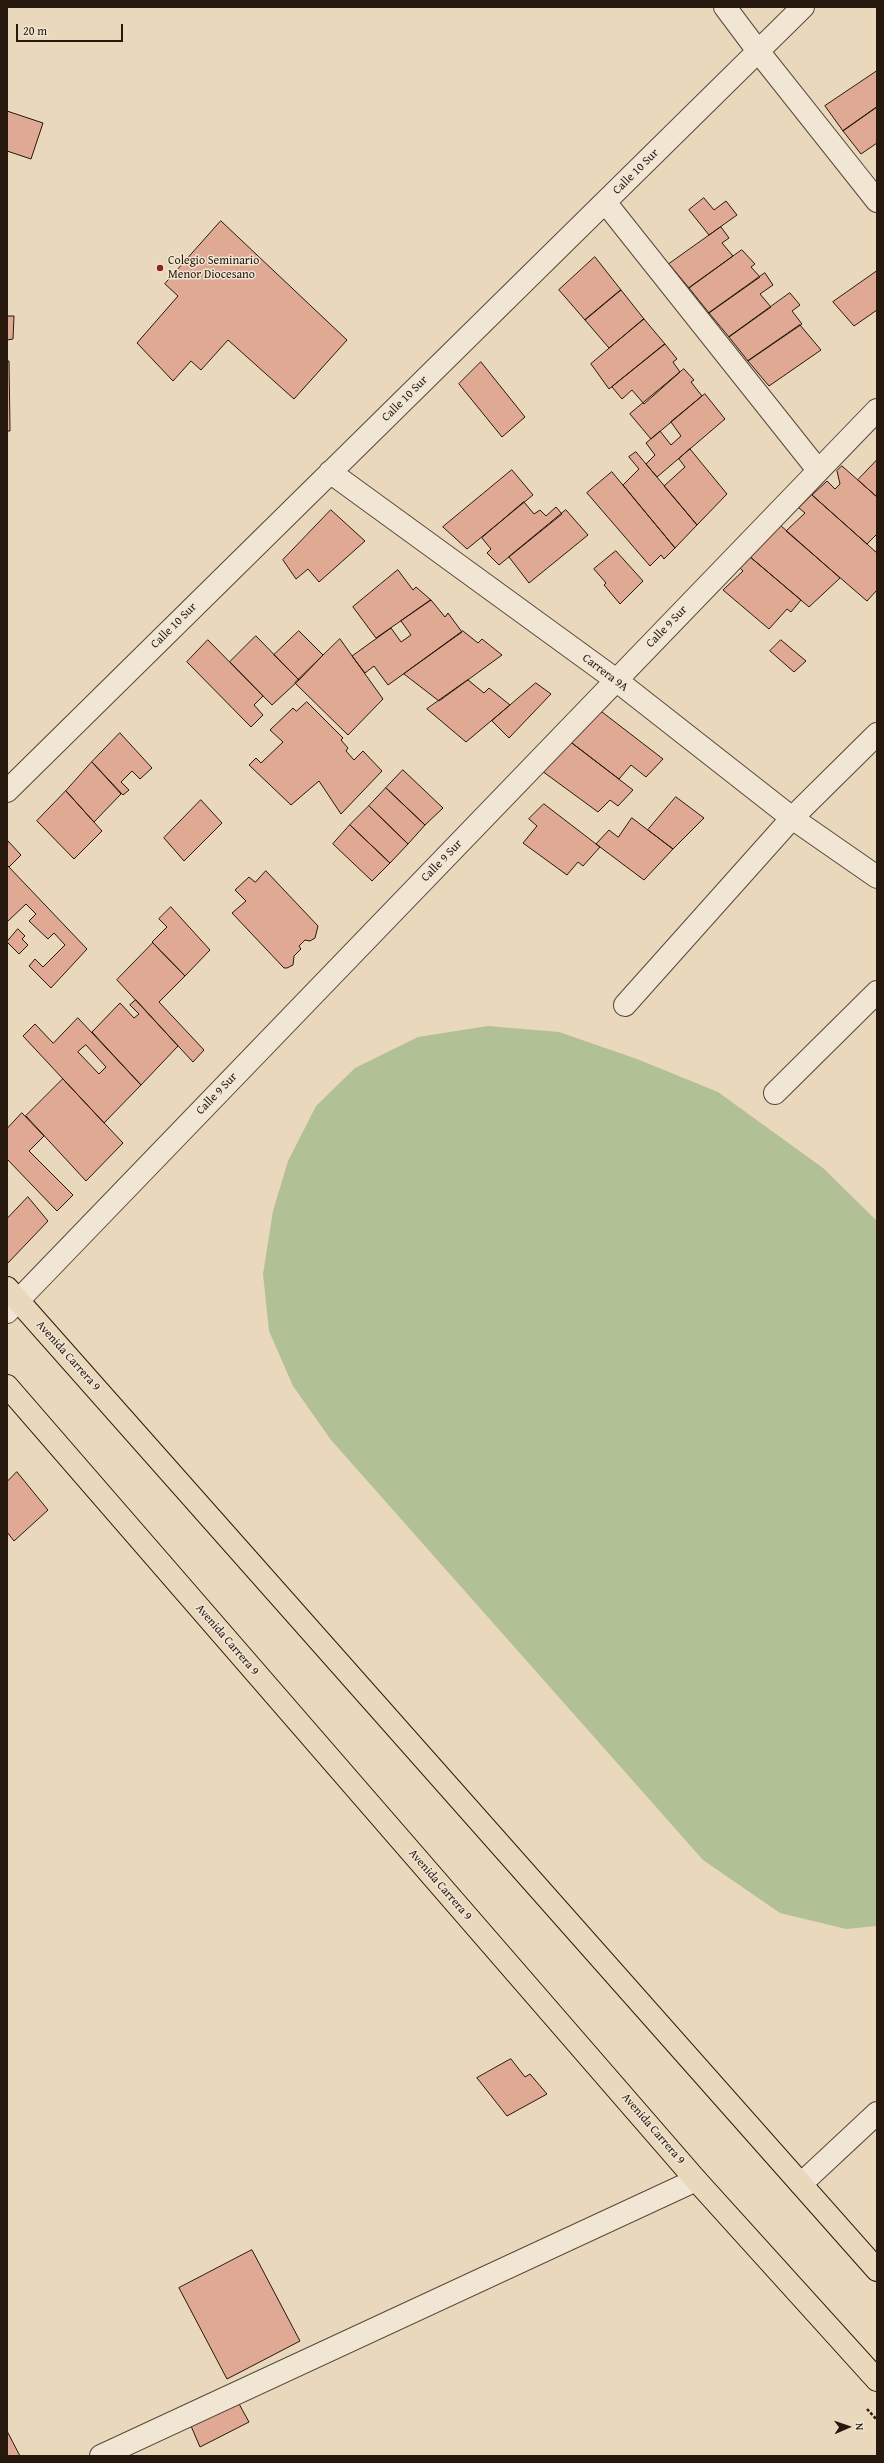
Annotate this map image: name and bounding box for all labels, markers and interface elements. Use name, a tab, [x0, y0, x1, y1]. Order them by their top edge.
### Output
scale bar	[18, 16, 125, 42]
text: 20 m	[23, 22, 47, 39]
street label: Calle 10 Sur	[610, 146, 662, 198]
place label: Colegio Seminario Menor Diocesano	[168, 254, 259, 282]
marker: Colegio Seminario Menor Diocesano	[155, 263, 165, 273]
street label: Calle 10 Sur	[379, 373, 431, 425]
street label: Calle 10 Sur	[148, 600, 200, 652]
street label: Calle 9 Sur	[643, 603, 691, 651]
street label: Carrera 9A	[579, 651, 631, 695]
street label: Calle 9 Sur	[418, 837, 466, 885]
street label: Calle 9 Sur	[193, 1070, 241, 1118]
street label: Avenida Carrera 9	[33, 1318, 103, 1394]
street label: Avenida Carrera 9	[192, 1602, 262, 1678]
street label: Avenida Carrera 9	[405, 1847, 475, 1923]
street label: Avenida Carrera 9	[618, 2091, 688, 2167]
north arrow	[828, 2407, 868, 2447]
text: N	[852, 2423, 868, 2431]

